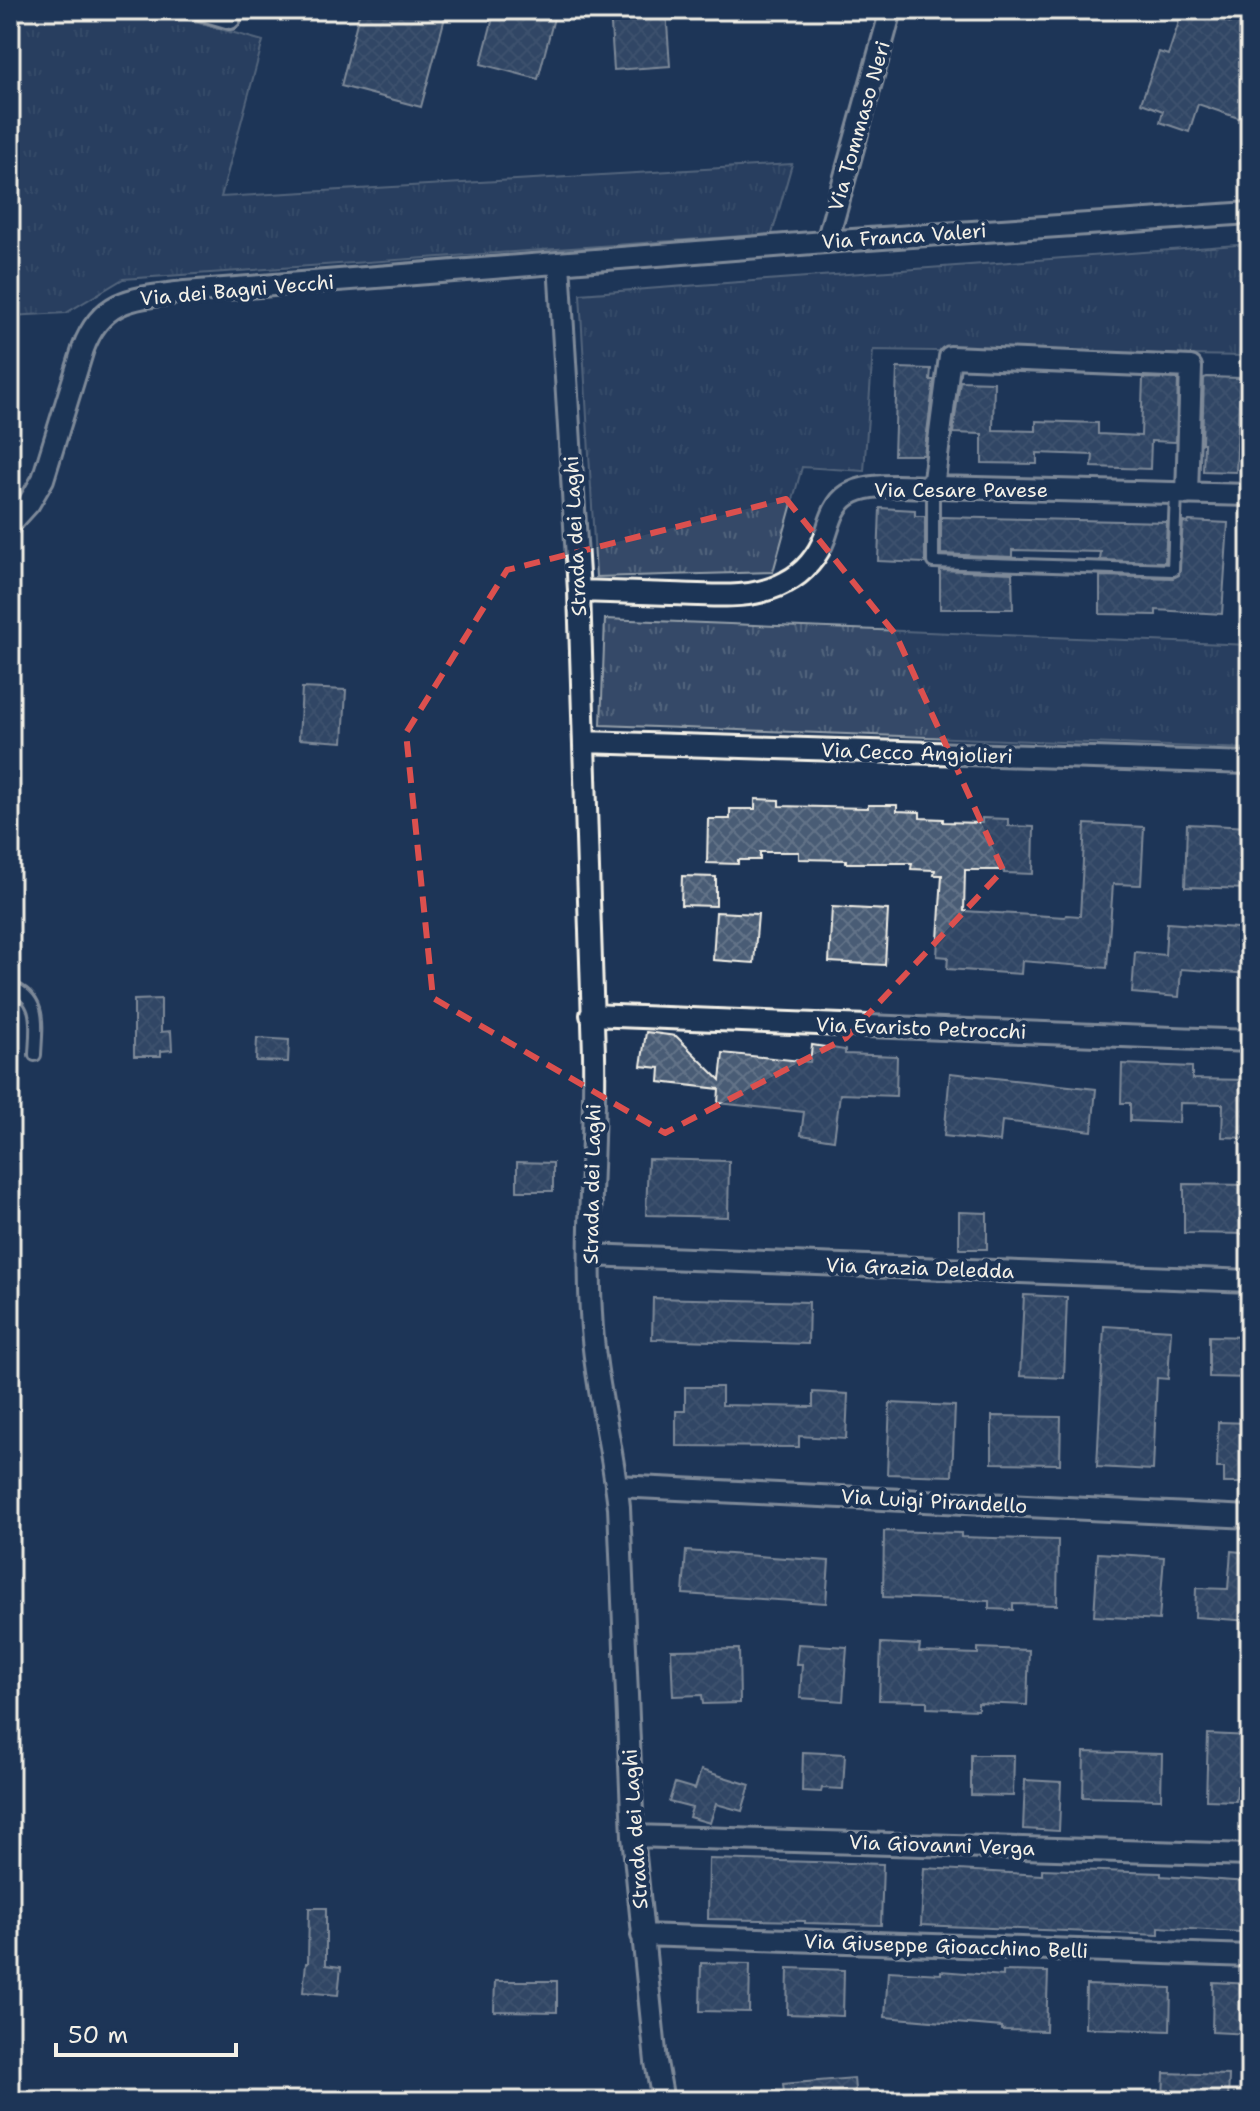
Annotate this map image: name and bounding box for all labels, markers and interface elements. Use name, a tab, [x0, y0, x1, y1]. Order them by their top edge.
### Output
street label: Via Tommaso Neri	[822, 38, 896, 214]
street label: Via Franca Valeri	[821, 217, 987, 255]
street label: Via dei Bagni Vecchi	[139, 269, 335, 311]
street label: Strada dei Laghi	[558, 455, 592, 617]
street label: Via Cesare Pavese	[874, 477, 1048, 503]
street label: Via Cecco Angiolieri	[821, 737, 1013, 769]
street label: Via Evaristo Petrocchi	[815, 1011, 1027, 1045]
street label: Strada dei Laghi	[578, 1103, 606, 1265]
street label: Via Grazia Deledda	[825, 1252, 1015, 1284]
street label: Via Luigi Pirandello	[840, 1483, 1028, 1519]
street label: Strada dei Laghi	[616, 1748, 654, 1910]
street label: Via Giovanni Verga	[849, 1829, 1036, 1861]
street label: Via Giuseppe Gioacchino Belli	[803, 1928, 1089, 1964]
scale bar	[56, 2007, 236, 2057]
text: 50 m	[68, 2019, 128, 2051]

